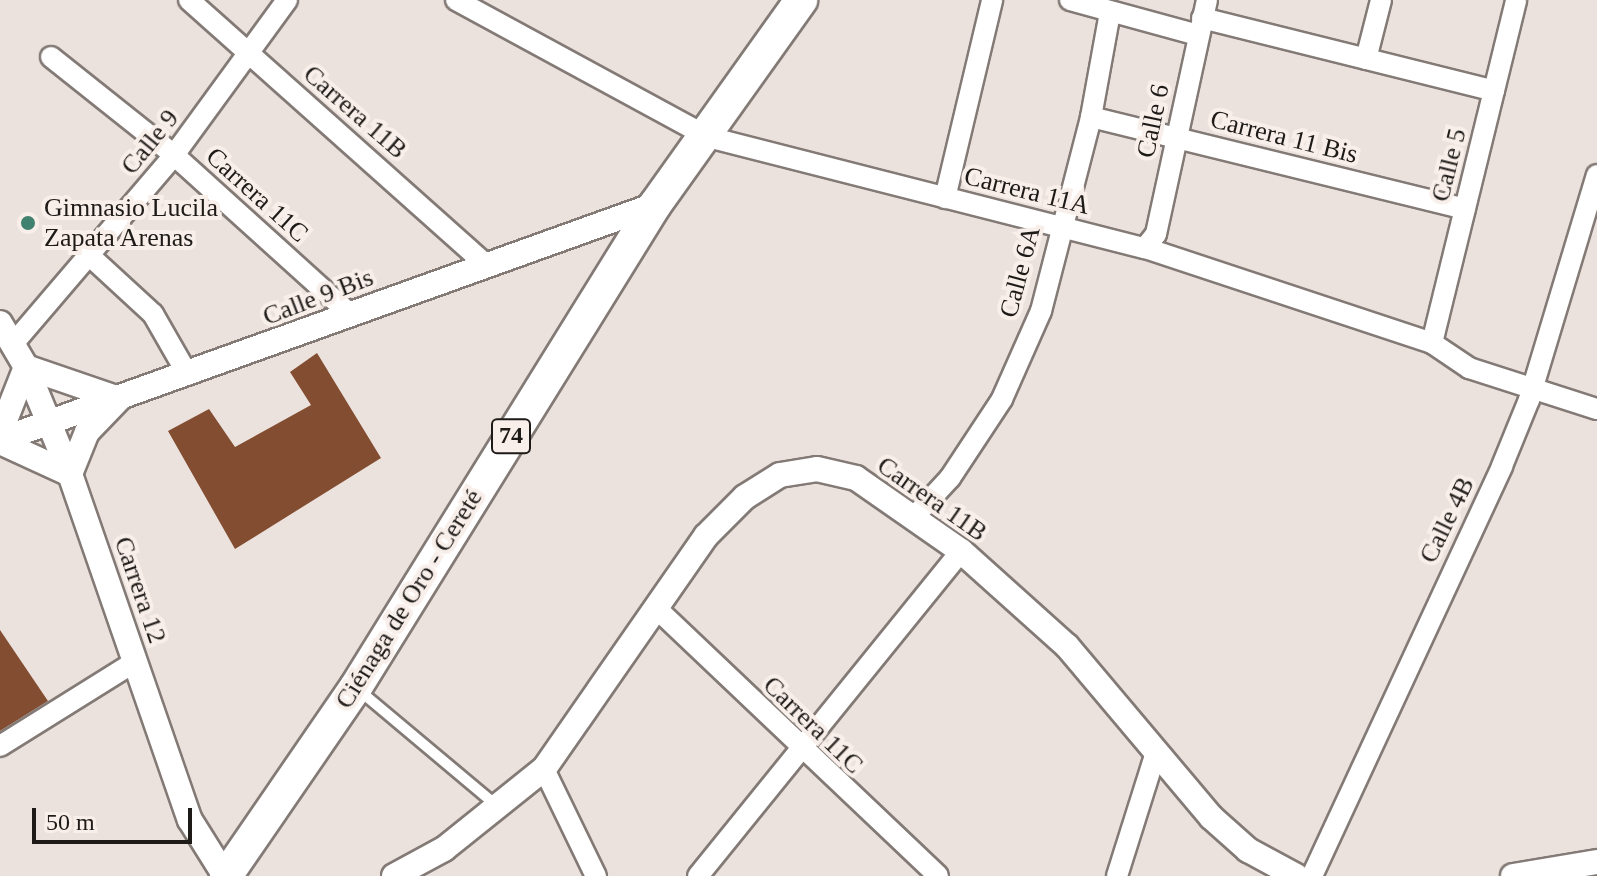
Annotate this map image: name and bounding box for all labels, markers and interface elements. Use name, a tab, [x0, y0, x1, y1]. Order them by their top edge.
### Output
street label: Carrera 11B	[297, 59, 413, 165]
street label: Calle 6	[1130, 81, 1176, 161]
street label: Calle 9	[114, 103, 186, 181]
street label: Carrera 11 Bis	[1207, 104, 1361, 170]
street label: Calle 5	[1425, 125, 1473, 205]
street label: Carrera 11C	[199, 141, 315, 249]
street label: Carrera 11A	[961, 160, 1093, 222]
place label: Gimnasio Lucila Zapata Arenas	[44, 192, 218, 254]
marker: Gimnasio Lucila Zapata Arenas	[19, 214, 37, 232]
street label: Calle 6A	[993, 223, 1047, 321]
street label: Calle 9 Bis	[258, 262, 378, 332]
road number: 74	[491, 416, 531, 456]
street label: Carrera 11B	[871, 450, 993, 548]
street label: Calle 4B	[1413, 472, 1481, 568]
street label: Ciénaga de Oro - Cereté	[329, 484, 489, 714]
street label: Carrera 12	[107, 533, 173, 647]
street label: Carrera 11C	[757, 670, 869, 780]
scale bar	[36, 792, 196, 842]
text: 50 m	[46, 809, 95, 835]

